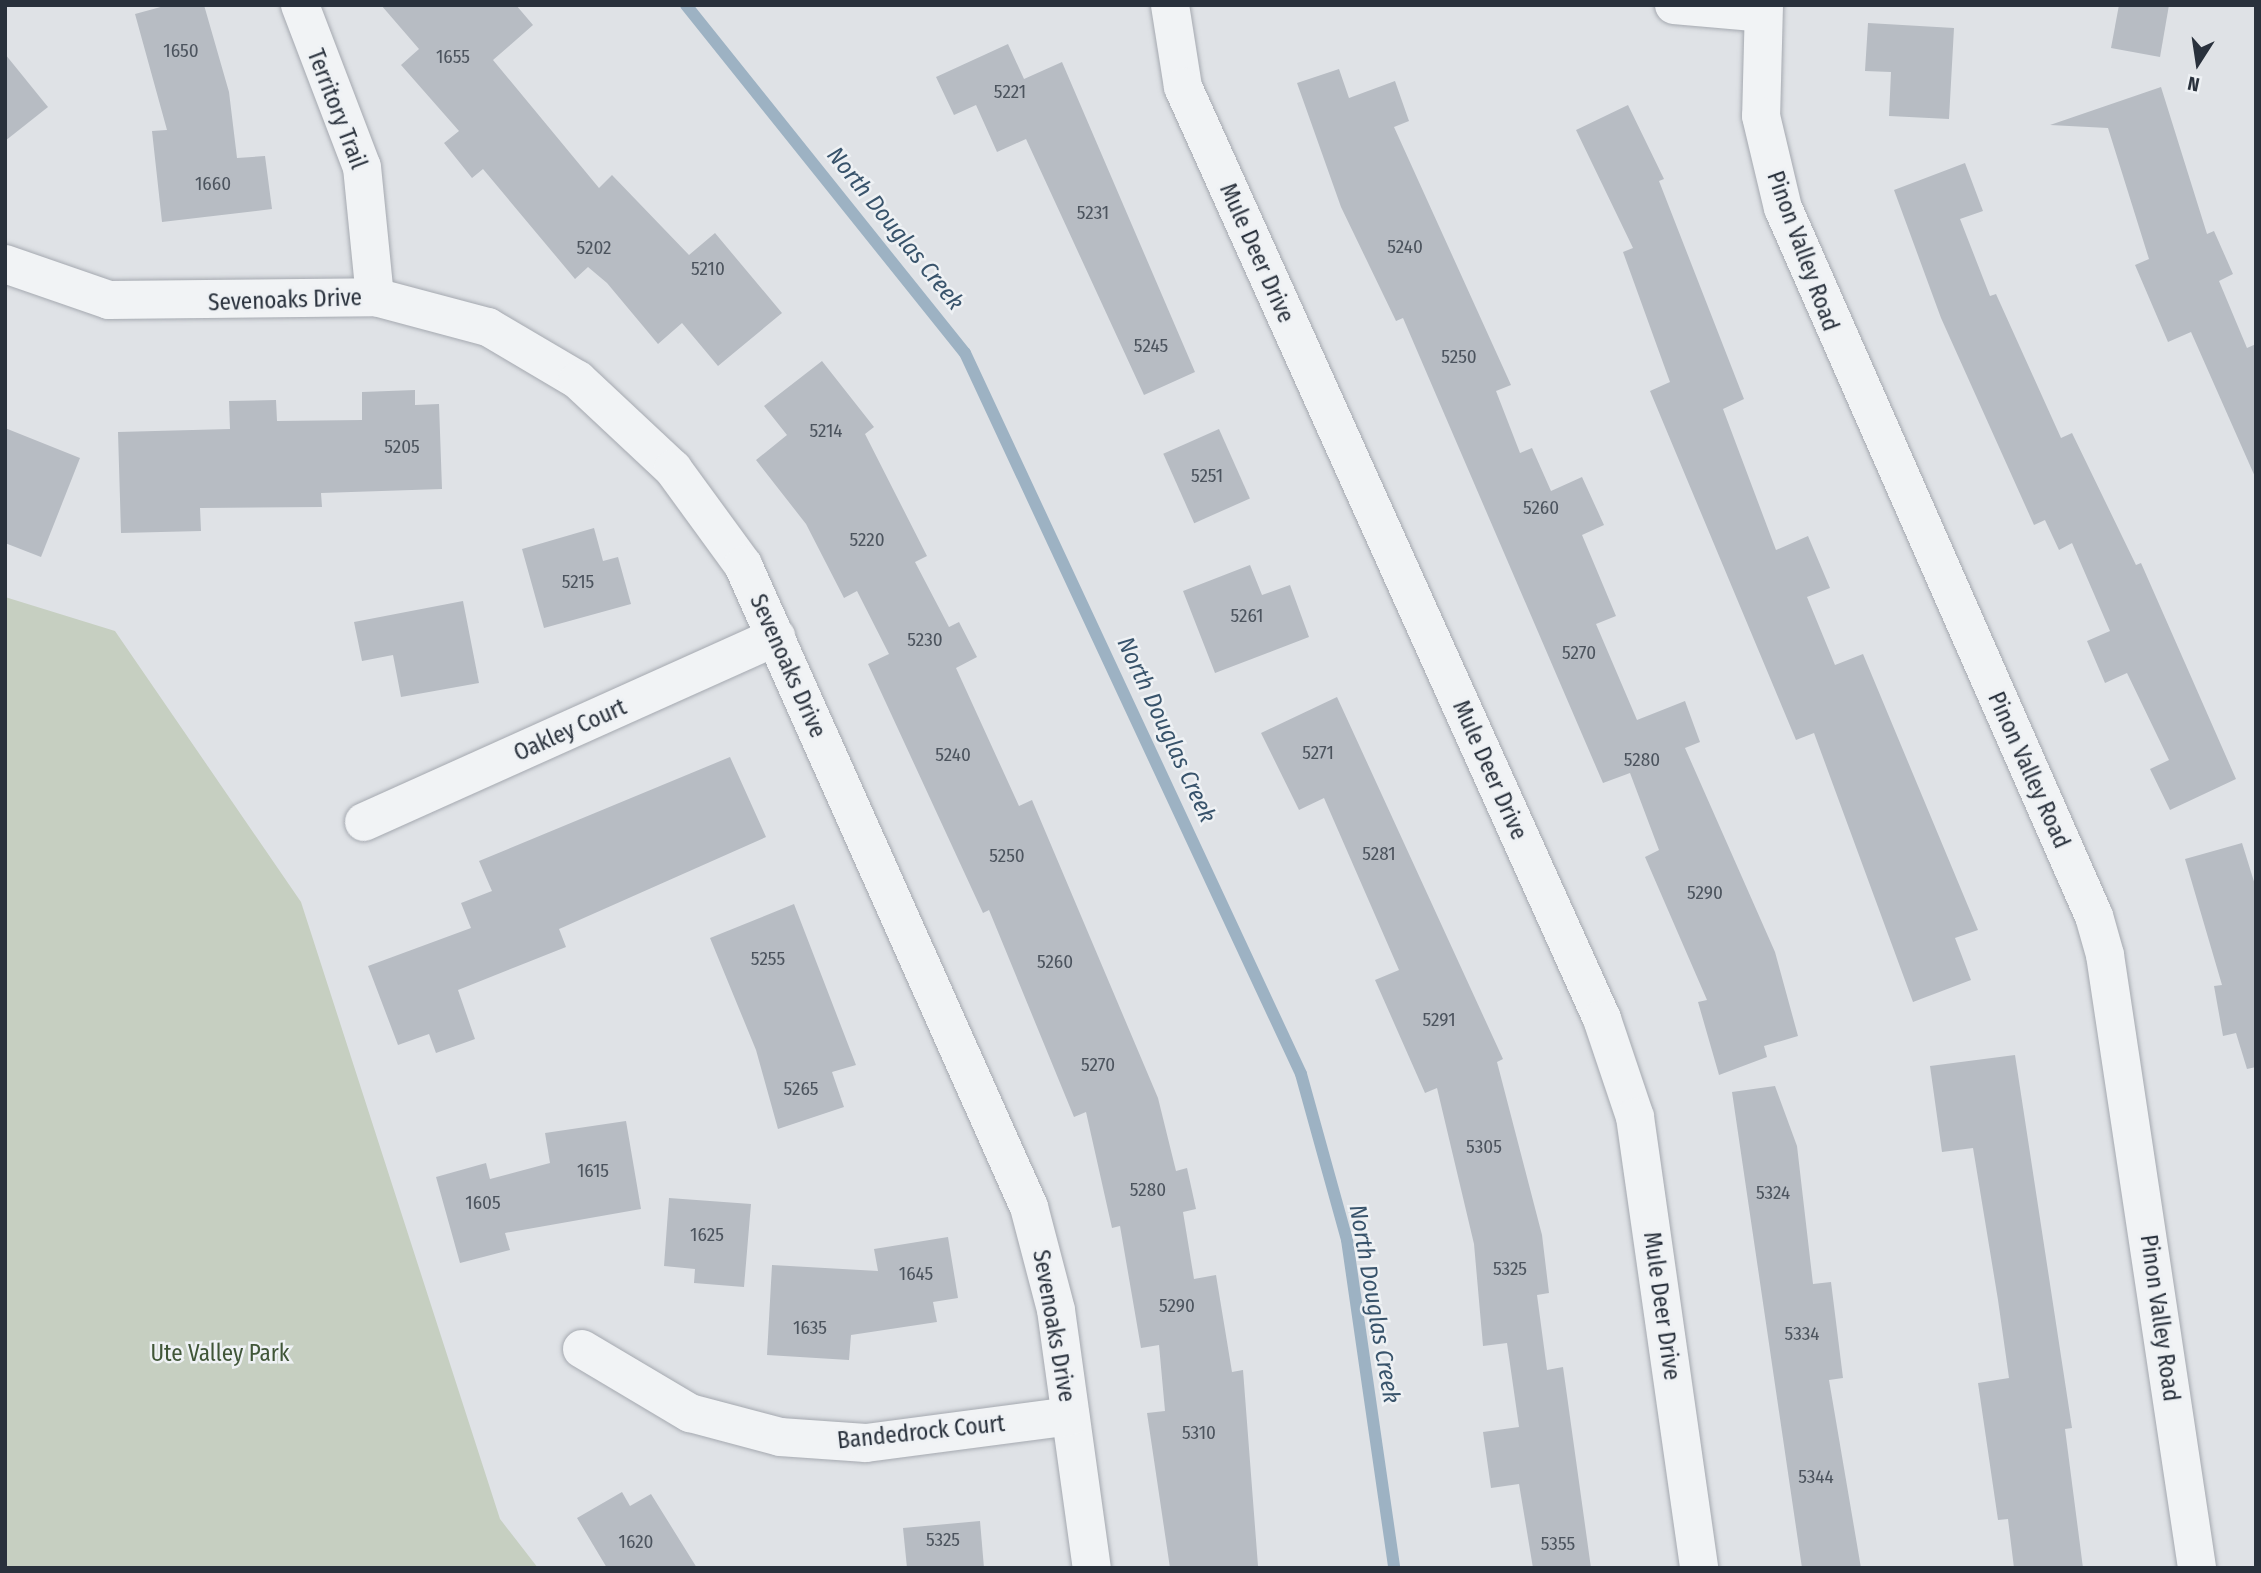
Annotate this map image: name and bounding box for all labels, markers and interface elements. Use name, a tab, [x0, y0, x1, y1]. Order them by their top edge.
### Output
north arrow	[2163, 28, 2233, 98]
house number: 1650	[163, 40, 199, 62]
street label: Territory Trail	[302, 45, 372, 173]
house number: 1655	[436, 46, 470, 68]
text: N	[2186, 72, 2201, 96]
house number: 5221	[994, 81, 1026, 103]
water label: North Douglas Creek	[821, 142, 969, 316]
street label: Pinon Valley Road	[1761, 167, 1845, 335]
house number: 1660	[195, 173, 231, 195]
street label: Mule Deer Drive	[1214, 179, 1300, 327]
house number: 5231	[1077, 202, 1109, 224]
house number: 5240	[1387, 236, 1423, 258]
house number: 5202	[577, 237, 611, 259]
house number: 5210	[691, 258, 725, 280]
street label: Sevenoaks Drive	[208, 284, 362, 316]
house number: 5245	[1134, 335, 1168, 357]
house number: 5250	[1441, 346, 1477, 368]
house number: 5214	[809, 420, 843, 442]
house number: 5205	[384, 436, 420, 458]
house number: 5251	[1191, 465, 1223, 487]
house number: 5260	[1523, 497, 1559, 519]
house number: 5220	[849, 529, 885, 551]
house number: 5215	[562, 571, 594, 593]
street label: Sevenoaks Drive	[744, 590, 832, 742]
house number: 5261	[1231, 605, 1263, 627]
house number: 5230	[907, 629, 943, 651]
water label: North Douglas Creek	[1110, 633, 1222, 827]
house number: 5270	[1562, 642, 1596, 664]
street label: Pinon Valley Road	[1982, 688, 2076, 852]
street label: Oakley Court	[510, 693, 630, 767]
street label: Mule Deer Drive	[1447, 696, 1533, 844]
house number: 5271	[1302, 742, 1334, 764]
house number: 5240	[935, 744, 971, 766]
house number: 5280	[1624, 749, 1660, 771]
house number: 5281	[1362, 843, 1396, 865]
house number: 5250	[989, 845, 1025, 867]
house number: 5290	[1687, 882, 1723, 904]
house number: 5255	[751, 948, 785, 970]
house number: 5260	[1037, 951, 1073, 973]
house number: 5291	[1422, 1009, 1456, 1031]
house number: 5270	[1081, 1054, 1115, 1076]
house number: 5265	[784, 1078, 818, 1100]
house number: 5305	[1466, 1136, 1502, 1158]
house number: 1615	[577, 1160, 609, 1182]
house number: 5280	[1130, 1179, 1166, 1201]
house number: 5324	[1756, 1182, 1790, 1204]
house number: 1605	[465, 1192, 501, 1214]
water label: North Douglas Creek	[1342, 1202, 1406, 1406]
house number: 1625	[690, 1224, 724, 1246]
street label: Mule Deer Drive	[1638, 1230, 1686, 1382]
street label: Pinon Valley Road	[2135, 1233, 2185, 1403]
street label: Sevenoaks Drive	[1027, 1248, 1081, 1404]
house number: 5325	[1493, 1258, 1527, 1280]
house number: 1645	[899, 1263, 933, 1285]
house number: 5290	[1159, 1295, 1195, 1317]
house number: 1635	[793, 1317, 827, 1339]
house number: 5334	[1785, 1323, 1819, 1345]
park label: Ute Valley Park	[150, 1339, 290, 1367]
street label: Bandedrock Court	[836, 1409, 1006, 1455]
house number: 5310	[1182, 1422, 1216, 1444]
house number: 5344	[1798, 1466, 1834, 1488]
house number: 5325	[926, 1529, 960, 1551]
house number: 1620	[619, 1531, 653, 1553]
house number: 5355	[1541, 1533, 1575, 1555]

